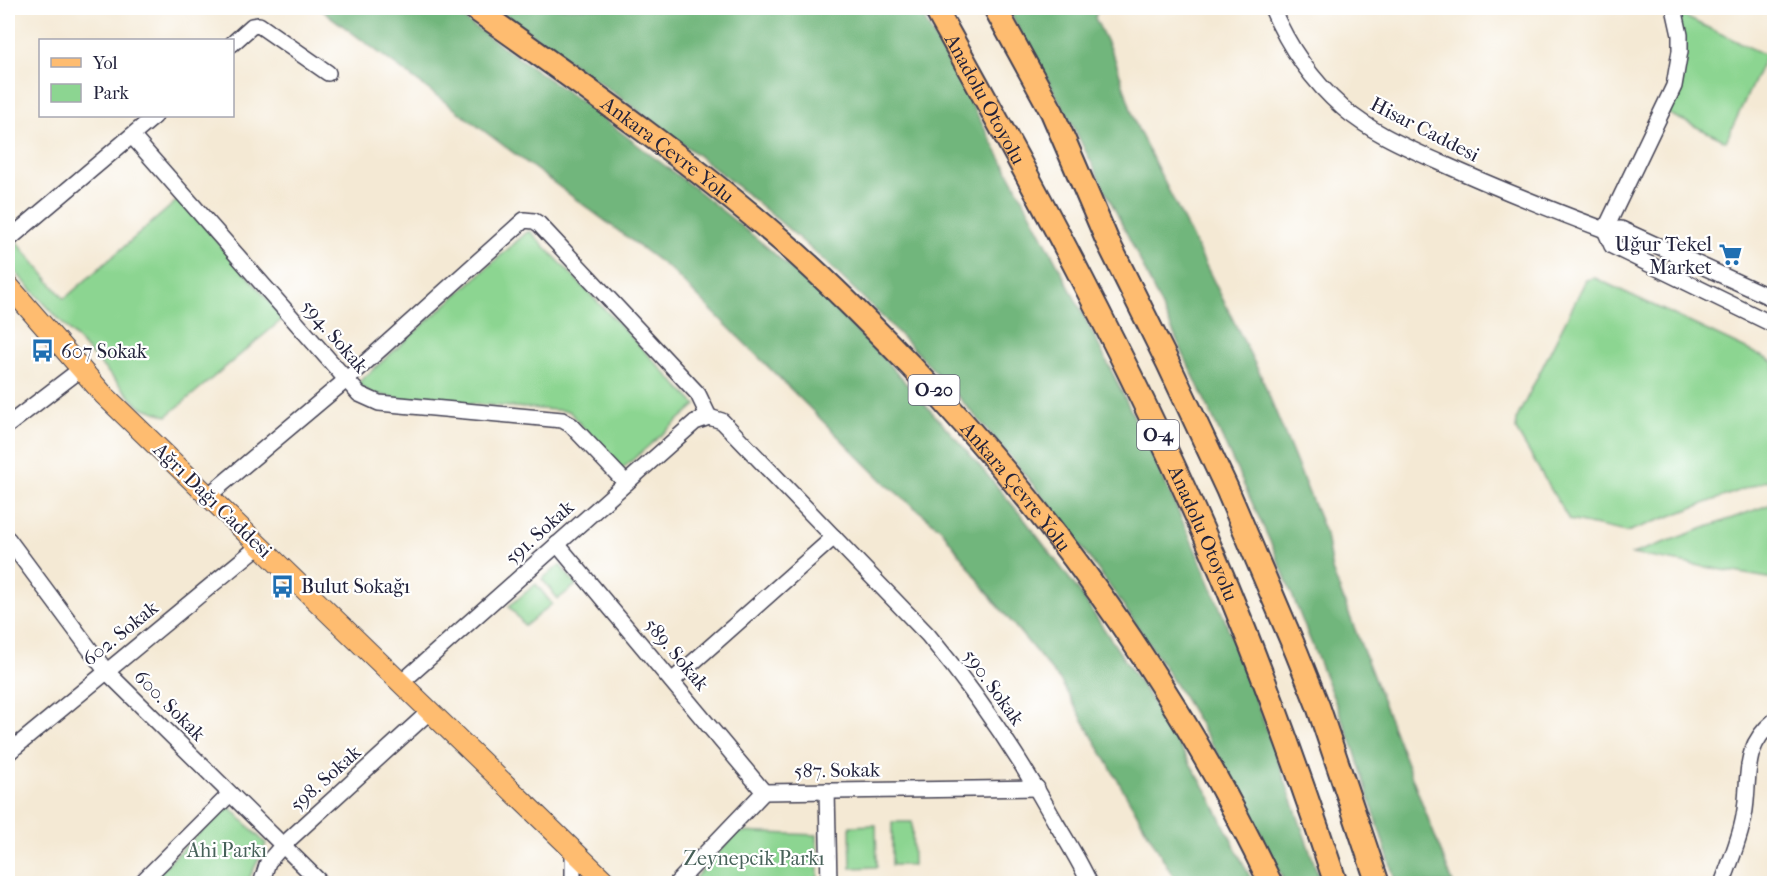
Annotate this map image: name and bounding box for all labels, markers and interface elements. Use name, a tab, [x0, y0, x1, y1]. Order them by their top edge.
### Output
street label: Anadolu Otoyolu	[939, 29, 1030, 169]
legend	[39, 39, 234, 117]
text: Yol	[92, 53, 118, 74]
text: Park	[93, 83, 130, 104]
street label: Ankara Çevre Yolu	[596, 92, 739, 208]
street label: Hisar Caddesi	[1367, 92, 1483, 167]
place label: Uğur Tekel Market	[1615, 233, 1712, 279]
supermarket icon: Uğur Tekel Market	[1717, 242, 1743, 268]
street label: 594. Sokak	[297, 295, 373, 378]
bus stop icon: 607 Sokak	[30, 338, 56, 364]
place label: 607 Sokak	[61, 340, 148, 363]
road number: O-20	[908, 375, 960, 405]
street label: Ankara Çevre Yolu	[955, 417, 1076, 557]
road number: O-4	[1137, 420, 1179, 450]
street label: Ağrı Dağı Caddesi	[148, 437, 277, 563]
street label: Anadolu Otoyolu	[1163, 461, 1243, 605]
street label: 591. Sokak	[500, 495, 579, 569]
bus stop icon: Bulut Sokağı	[270, 573, 296, 599]
place label: Bulut Sokağı	[301, 575, 410, 598]
street label: 602. Sokak	[78, 596, 163, 671]
street label: 589. Sokak	[640, 613, 714, 696]
street label: 590. Sokak	[958, 645, 1029, 730]
street label: 600. Sokak	[129, 665, 211, 746]
street label: 598. Sokak	[285, 740, 366, 816]
street label: 587. Sokak	[794, 758, 881, 783]
park label: Ahi Parkı	[186, 839, 267, 862]
park label: Zeynepcik Parkı	[684, 847, 825, 870]

